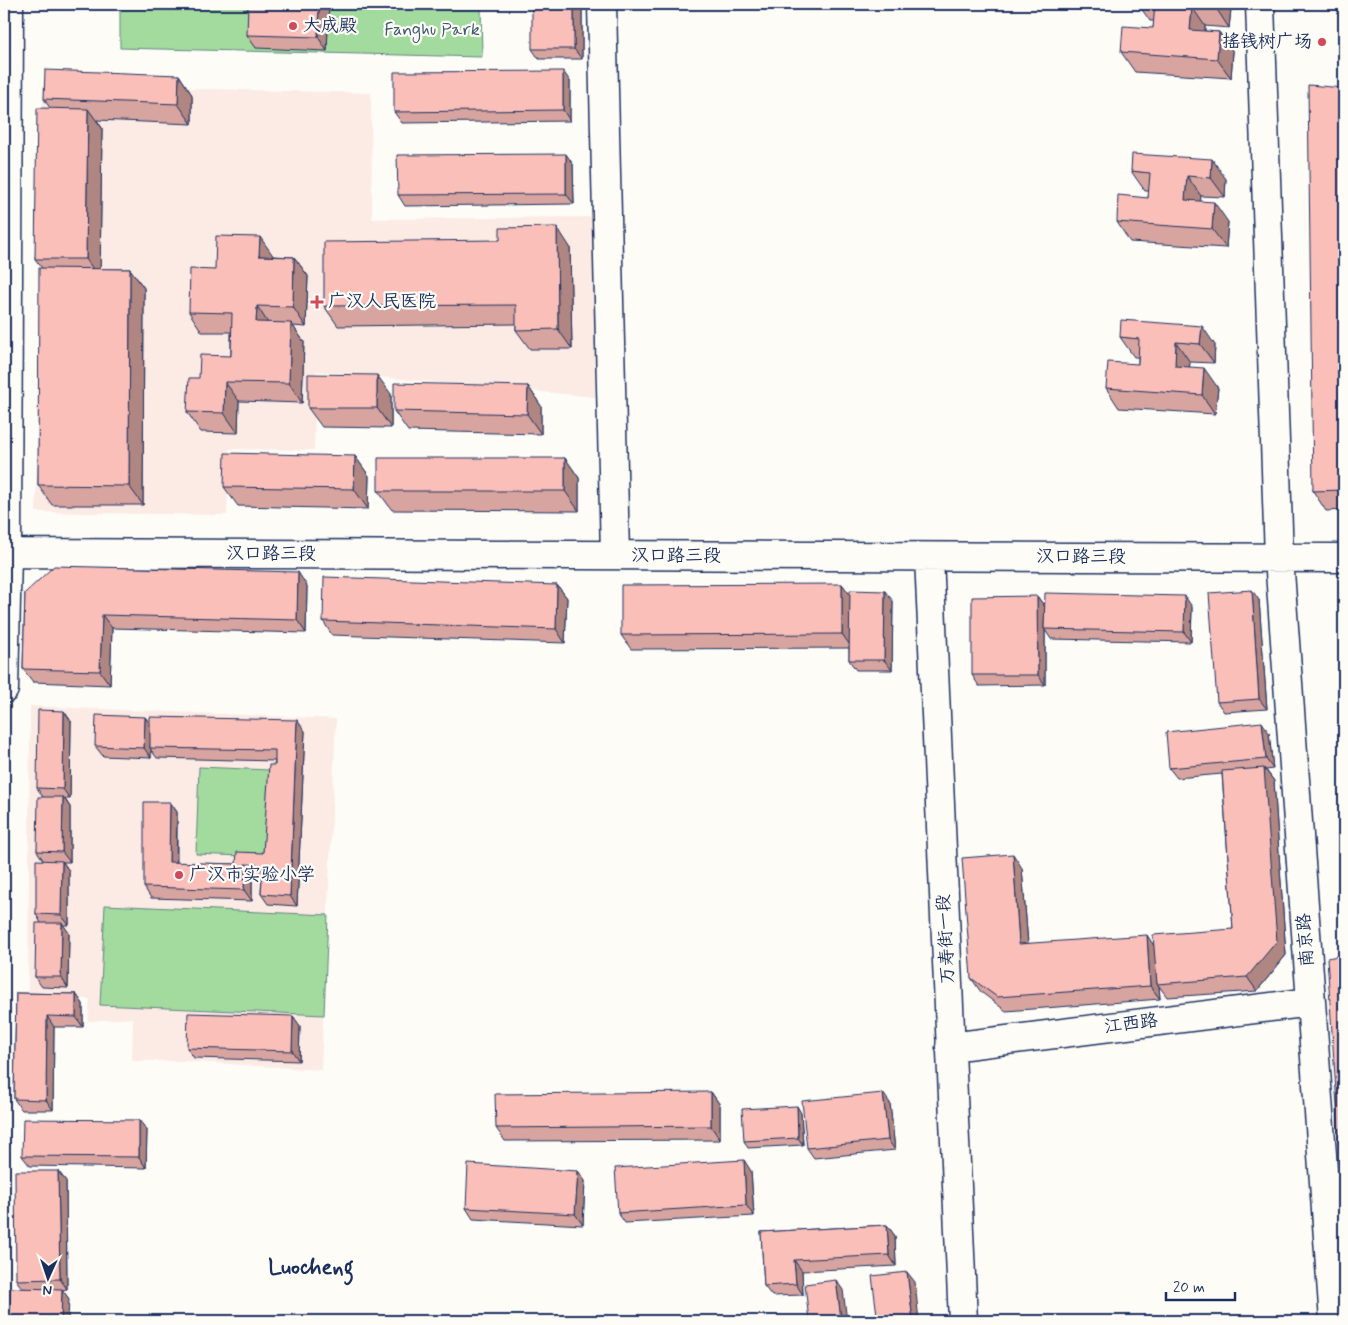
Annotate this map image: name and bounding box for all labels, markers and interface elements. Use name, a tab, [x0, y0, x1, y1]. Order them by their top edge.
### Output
place label: 大成殿	[303, 14, 357, 38]
park label: Fanghu Park	[384, 18, 480, 43]
marker: 大成殿	[287, 20, 299, 32]
place label: 摇钱树广场	[1222, 30, 1312, 54]
marker: 摇钱树广场	[1316, 36, 1328, 48]
place label: 广汉人民医院	[328, 290, 436, 314]
marker: 广汉人民医院	[310, 295, 324, 309]
street label: 汉口路三段	[226, 542, 316, 566]
street label: 汉口路三段	[631, 544, 721, 568]
street label: 汉口路三段	[1036, 545, 1126, 569]
place label: 广汉市实验小学	[189, 863, 315, 887]
marker: 广汉市实验小学	[173, 869, 185, 881]
street label: 万寿街一段	[932, 893, 960, 985]
street label: 南京路	[1292, 912, 1320, 968]
street label: 江西路	[1103, 1009, 1159, 1039]
north arrow	[22, 1252, 72, 1302]
district label: Luocheng	[268, 1254, 354, 1286]
scale bar	[1166, 1270, 1234, 1302]
text: 20 m	[1173, 1278, 1205, 1298]
text: N	[42, 1281, 53, 1299]

